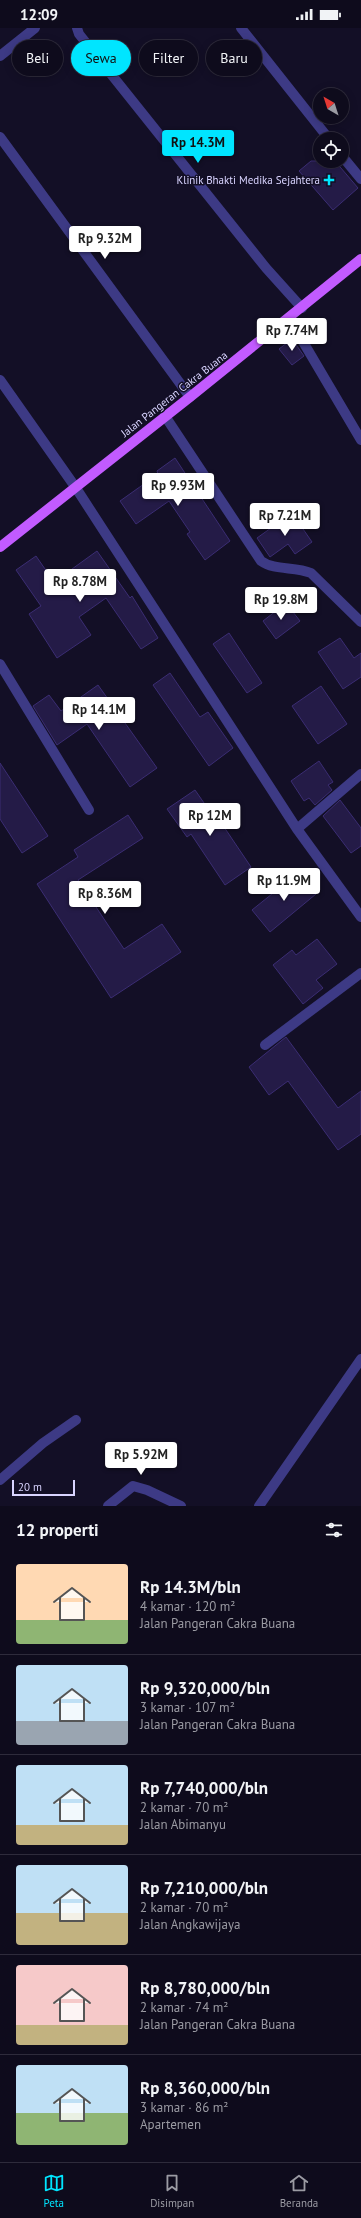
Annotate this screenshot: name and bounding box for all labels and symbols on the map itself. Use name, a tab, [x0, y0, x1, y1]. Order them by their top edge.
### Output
north arrow	[313, 88, 349, 124]
pin: Rp 14.3M	[157, 130, 239, 164]
place label: Klinik Bhakti Medika Sejahtera	[176, 173, 320, 187]
marker: Klinik Bhakti Medika Sejahtera	[323, 174, 335, 186]
pin: Rp 9.32M	[64, 226, 146, 260]
pin: Rp 7.74M	[251, 318, 333, 352]
street label: Jalan Pangeran Cakra Buana	[117, 348, 230, 441]
pin: Rp 9.93M	[137, 473, 219, 507]
pin: Rp 7.21M	[244, 503, 326, 537]
pin: Rp 8.78M	[39, 569, 121, 603]
pin: Rp 19.8M	[240, 587, 322, 621]
pin: Rp 14.1M	[58, 697, 140, 731]
pin: Rp 12M	[177, 803, 243, 837]
pin: Rp 11.9M	[243, 868, 325, 902]
pin: Rp 8.36M	[64, 881, 146, 915]
pin: Rp 5.92M	[100, 1442, 182, 1476]
scale bar	[12, 1478, 75, 1497]

